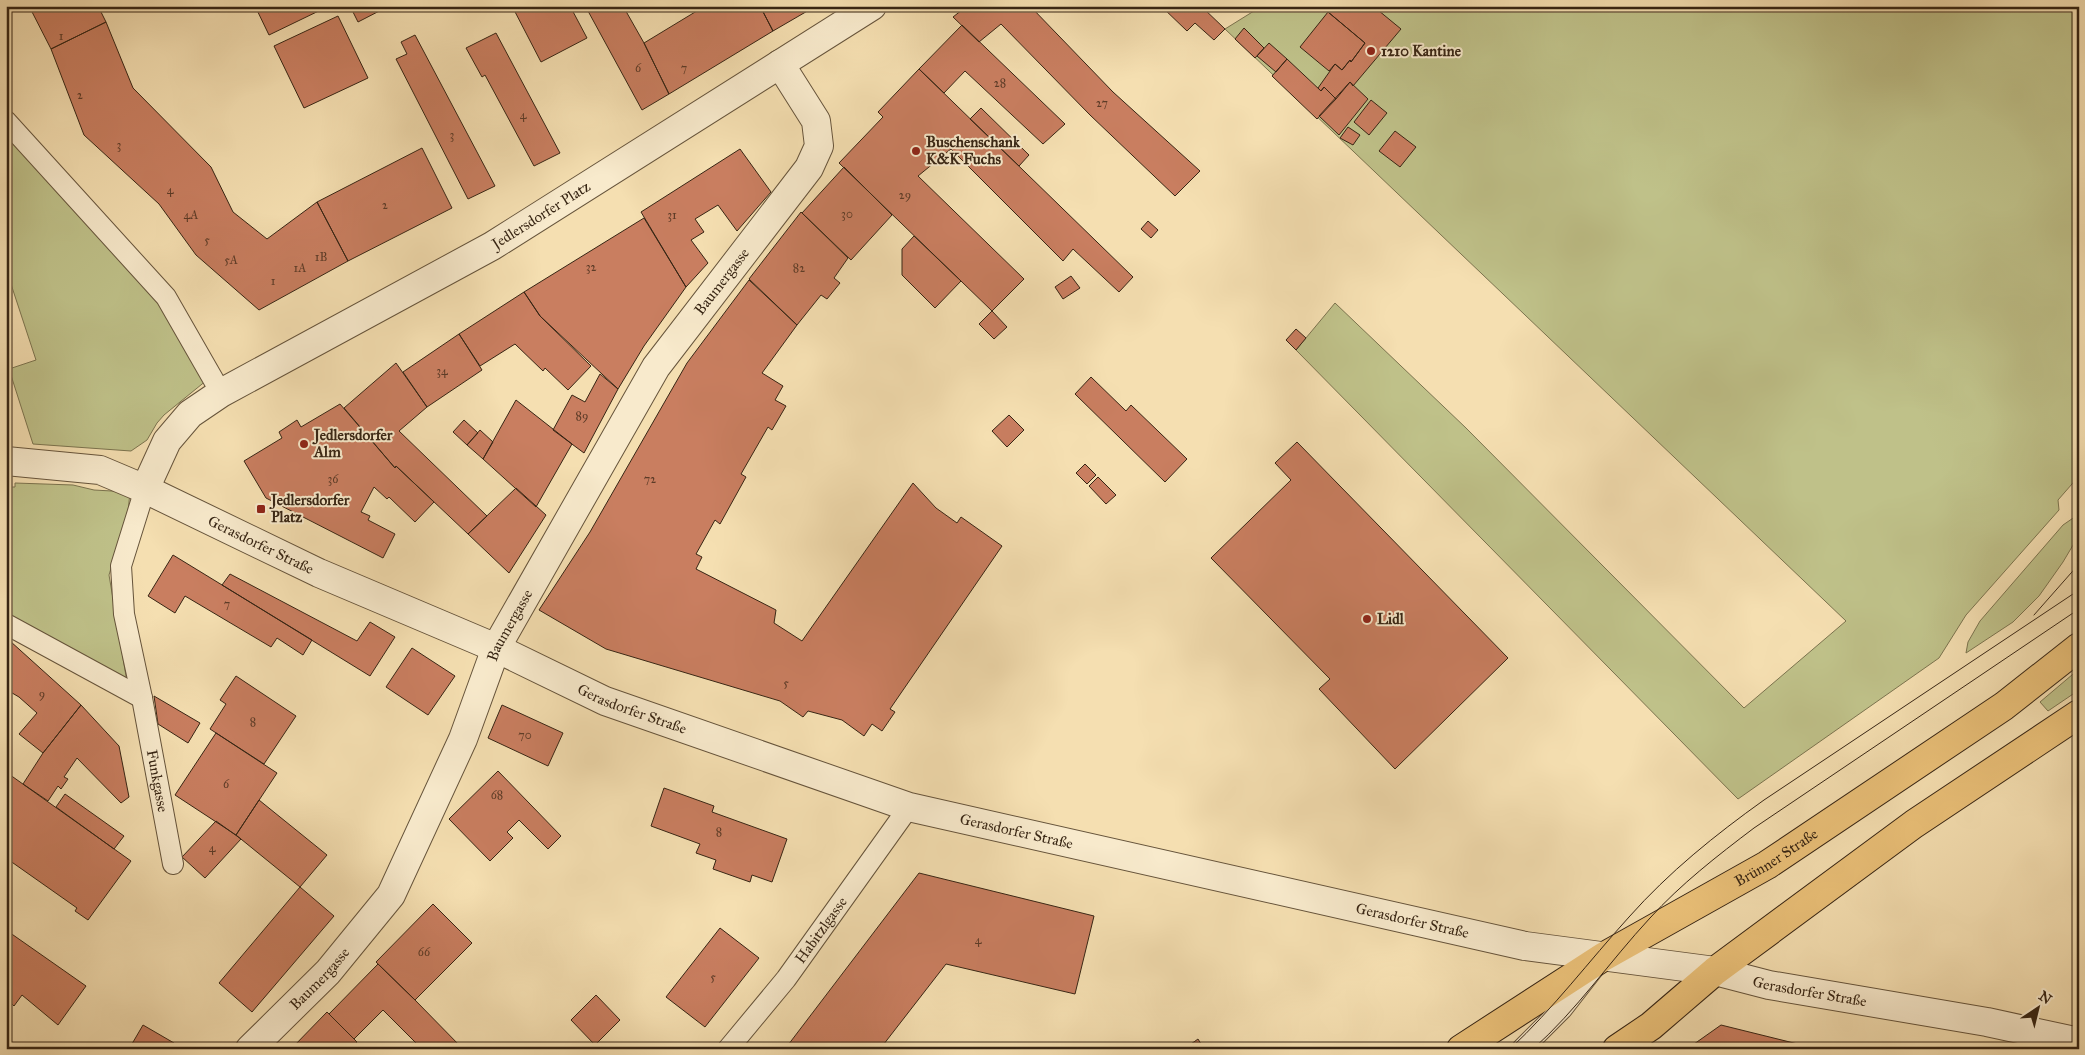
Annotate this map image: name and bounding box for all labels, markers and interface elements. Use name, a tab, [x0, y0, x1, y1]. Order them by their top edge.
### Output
house number: 1	[59, 29, 64, 43]
place label: 1210 Kantine	[1381, 42, 1462, 60]
marker: 1210 Kantine	[1365, 45, 1377, 57]
house number: 6	[635, 61, 642, 75]
house number: 7	[681, 61, 687, 75]
house number: 28	[994, 76, 1006, 90]
house number: 2	[77, 88, 83, 102]
house number: 27	[1096, 96, 1108, 110]
house number: 4	[520, 108, 527, 122]
house number: 3	[450, 128, 455, 142]
place label: Buschenschank K&K Fuchs	[926, 133, 1021, 168]
house number: 3	[117, 138, 122, 152]
marker: Buschenschank K&K Fuchs	[910, 145, 922, 157]
street label: Jedlersdorfer Platz	[487, 177, 594, 255]
house number: 4	[167, 183, 174, 197]
house number: 29	[899, 188, 911, 202]
house number: 2	[382, 198, 388, 212]
house number: 30	[841, 207, 853, 221]
house number: 4A	[184, 208, 198, 222]
house number: 31	[667, 208, 677, 222]
house number: 5	[204, 233, 210, 247]
street label: Baumergasse	[690, 245, 753, 318]
house number: 1B	[315, 250, 327, 264]
house number: 5A	[224, 253, 238, 267]
house number: 32	[586, 260, 596, 274]
house number: 1A	[294, 261, 306, 275]
house number: 82	[793, 261, 805, 275]
house number: 1	[271, 274, 276, 288]
house number: 34	[436, 364, 448, 378]
house number: 89	[576, 409, 588, 423]
place label: Jedlersdorfer Alm	[312, 426, 393, 461]
marker: Jedlersdorfer Alm	[298, 438, 310, 450]
house number: 36	[328, 472, 339, 486]
house number: 72	[644, 472, 656, 486]
place label: Jedlersdorfer Platz	[269, 491, 350, 526]
marker: Jedlersdorfer Platz	[255, 503, 267, 515]
street label: Gerasdorfer Straße	[205, 512, 317, 578]
street label: Baumergasse	[483, 586, 536, 664]
house number: 7	[224, 597, 230, 611]
place label: Lidl	[1377, 610, 1405, 628]
marker: Lidl	[1361, 613, 1373, 625]
house number: 5	[783, 676, 789, 690]
street label: Gerasdorfer Straße	[574, 680, 689, 738]
house number: 9	[39, 687, 45, 701]
house number: 8	[250, 715, 256, 729]
house number: 70	[518, 728, 532, 742]
street label: Funkgasse	[143, 748, 172, 814]
house number: 6	[223, 777, 230, 791]
house number: 68	[491, 788, 503, 802]
street label: Gerasdorfer Straße	[958, 810, 1075, 853]
house number: 8	[716, 825, 722, 839]
street label: Brünner Straße	[1731, 825, 1821, 890]
house number: 4	[209, 841, 216, 855]
street label: Habitzlgasse	[791, 893, 851, 967]
street label: Gerasdorfer Straße	[1354, 899, 1471, 942]
house number: 4	[975, 933, 982, 947]
street label: Baumergasse	[286, 944, 353, 1014]
house number: 66	[418, 945, 431, 959]
house number: 5	[710, 970, 716, 984]
street label: Gerasdorfer Straße	[1751, 972, 1868, 1010]
north arrow	[2012, 982, 2062, 1032]
text: N	[2035, 987, 2055, 1008]

